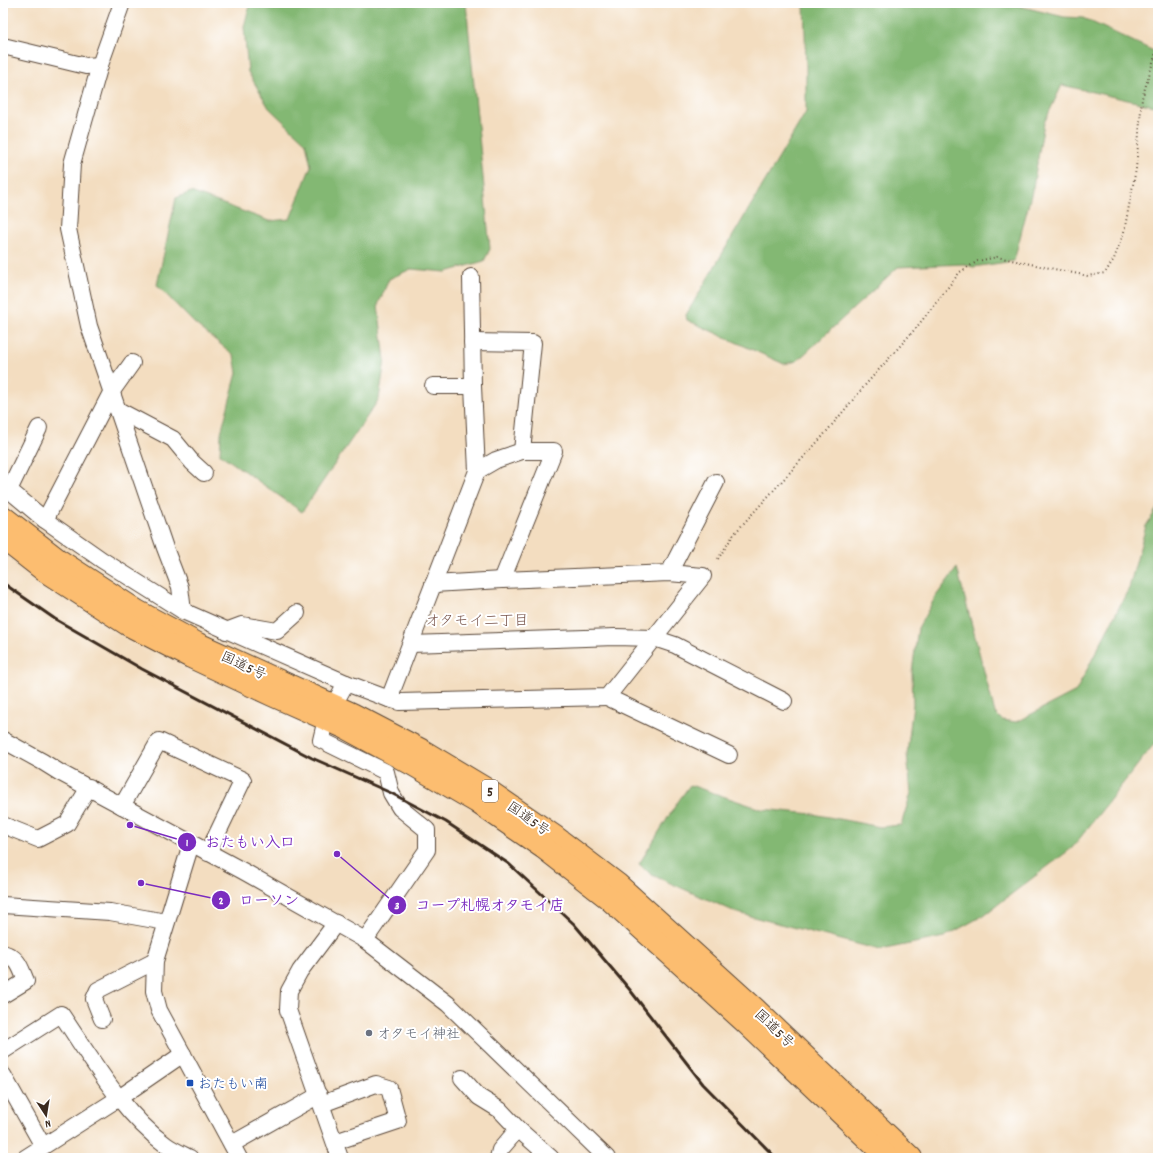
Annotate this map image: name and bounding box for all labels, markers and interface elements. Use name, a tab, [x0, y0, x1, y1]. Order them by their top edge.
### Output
district label: オタモイ二丁目	[425, 611, 529, 633]
street label: 国道5号	[217, 648, 269, 686]
road number: 5	[482, 780, 498, 802]
street label: 国道5号	[502, 798, 553, 842]
callout: おたもい入口	[177, 828, 303, 855]
text: おたもい入口	[205, 833, 295, 855]
text: 1	[186, 835, 189, 852]
callout: ローソン	[211, 887, 307, 914]
text: ローソン	[239, 891, 299, 913]
callout: コープ札幌オタモイ店	[387, 891, 573, 918]
text: 2	[218, 893, 224, 910]
text: コープ札幌オタモイ店	[416, 896, 564, 918]
text: 3	[394, 898, 400, 915]
street label: 国道5号	[749, 1005, 798, 1053]
place label: オタモイ神社	[377, 1025, 460, 1045]
marker: オタモイ神社	[364, 1028, 374, 1038]
place label: おたもい南	[198, 1075, 268, 1095]
marker: おたもい南	[185, 1078, 195, 1088]
north arrow	[26, 1095, 66, 1135]
text: N	[43, 1114, 52, 1131]

